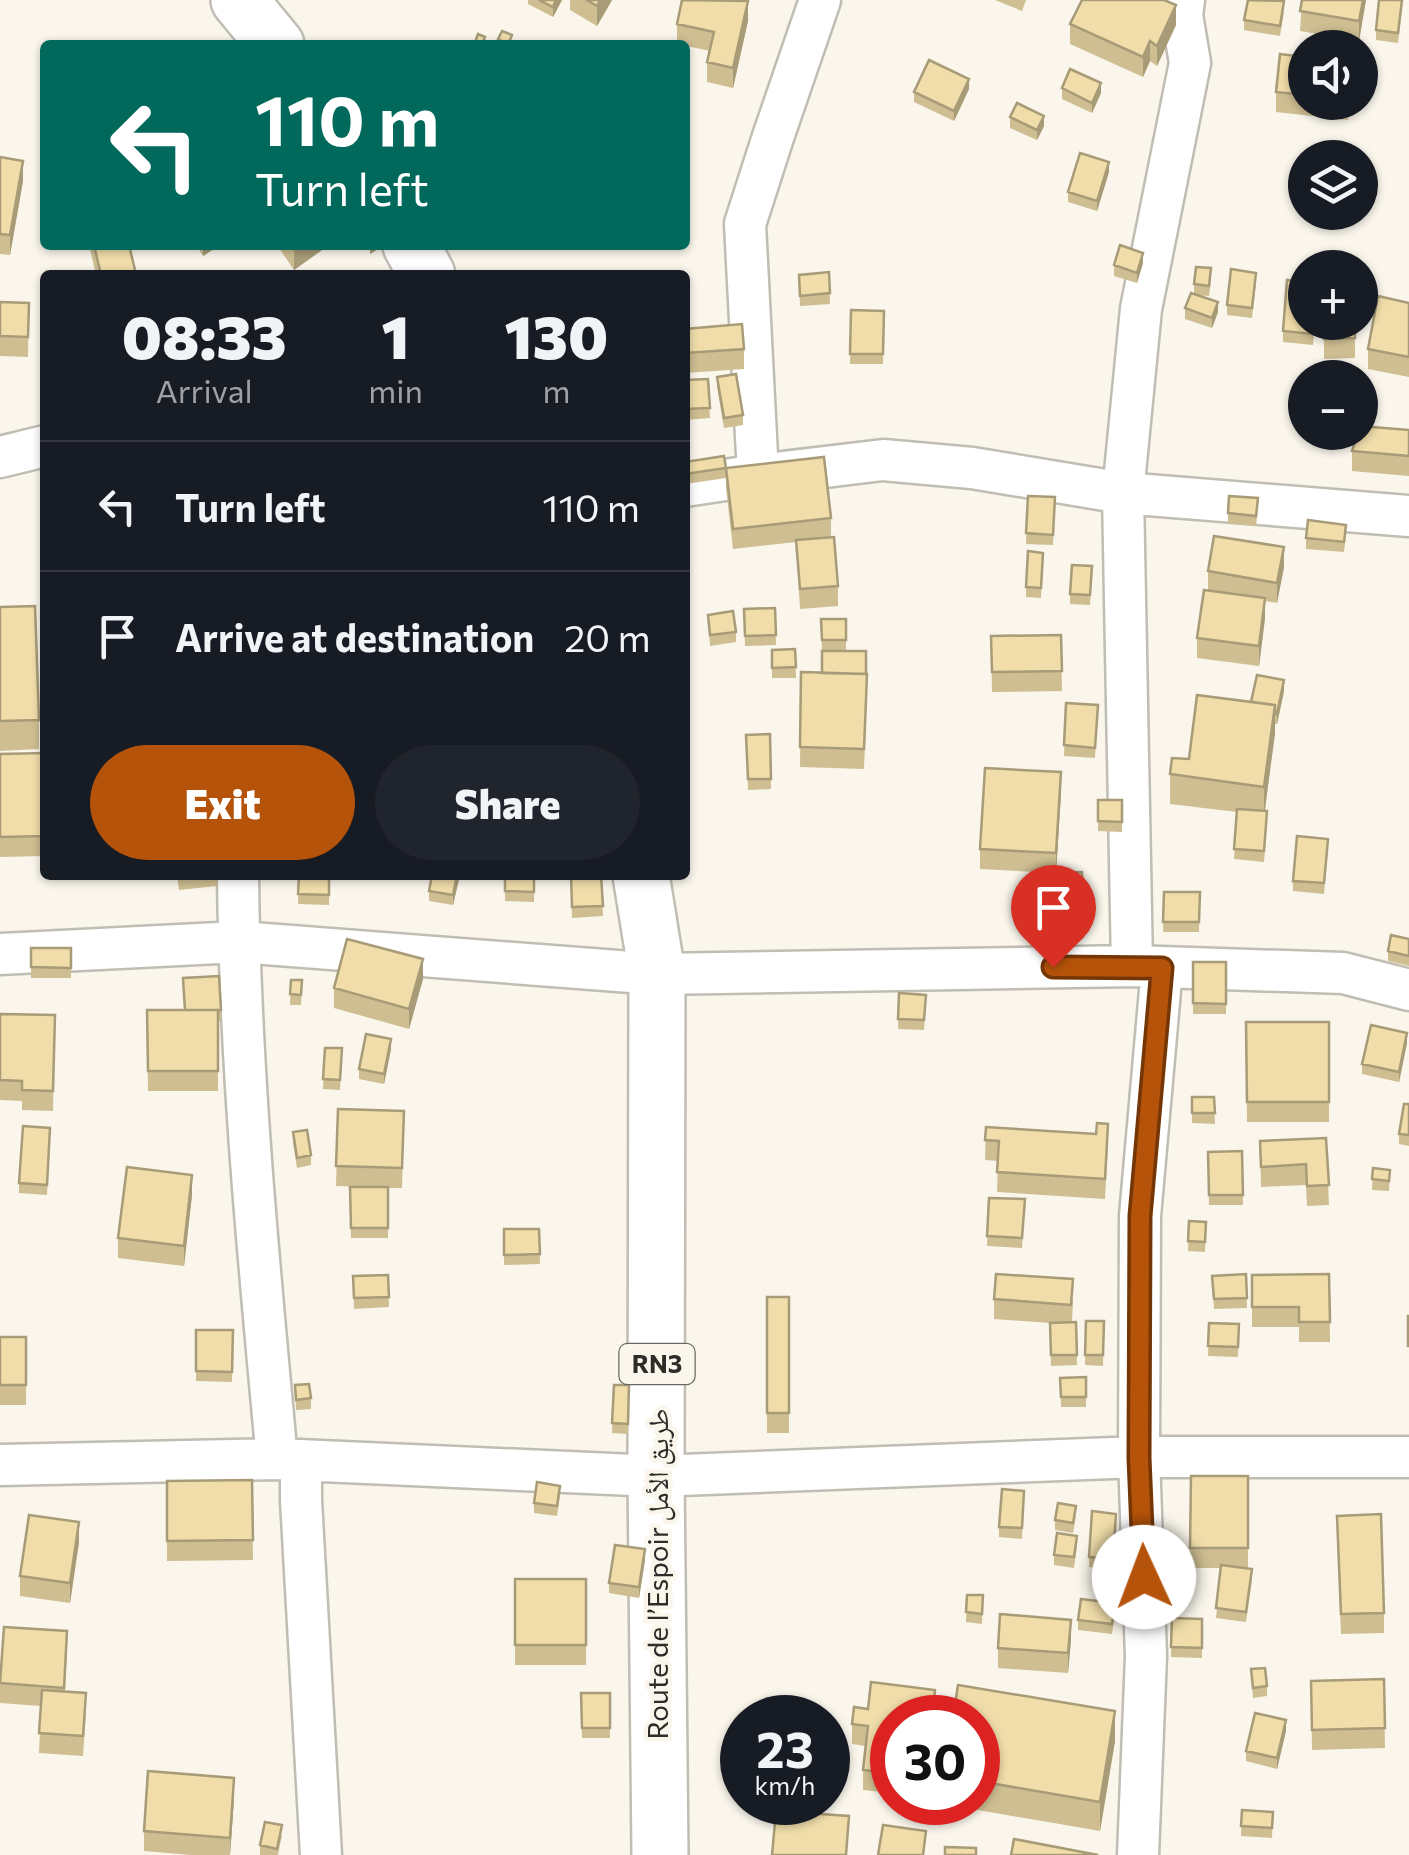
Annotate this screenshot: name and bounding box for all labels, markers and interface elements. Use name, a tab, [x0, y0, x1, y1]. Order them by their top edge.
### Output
map controls	[1288, 30, 1378, 450]
button: sound	[1288, 30, 1378, 120]
text: 110 m	[255, 75, 439, 160]
icon: left	[90, 80, 220, 210]
button: layers	[1288, 140, 1378, 230]
text: Turn left	[255, 160, 429, 215]
button: +	[1288, 250, 1378, 340]
text: 08:33	[122, 298, 287, 371]
text: 1	[382, 298, 410, 371]
text: 130	[505, 298, 608, 371]
button: −	[1288, 360, 1378, 450]
text: Arrival	[156, 370, 253, 410]
text: min	[368, 370, 423, 410]
text: m	[542, 370, 570, 410]
icon: left	[90, 479, 145, 534]
text: Turn left	[175, 483, 326, 530]
text: 110 m	[542, 483, 640, 530]
icon: arrive	[90, 609, 145, 664]
text: Arrive at destination	[175, 613, 534, 660]
text: 20 m	[564, 613, 651, 660]
button: Exit	[90, 745, 355, 860]
button: Share	[375, 745, 640, 860]
pin	[1011, 865, 1096, 968]
icon: arrive	[1026, 880, 1081, 935]
road number: RN3	[620, 1344, 694, 1384]
street label: Route de l’Espoir طريق الأمل	[640, 1408, 676, 1740]
position arrow	[1092, 1525, 1196, 1629]
speed limit sign: 30	[870, 1695, 1000, 1825]
text: 23	[756, 1717, 814, 1778]
text: km/h	[755, 1770, 815, 1800]

